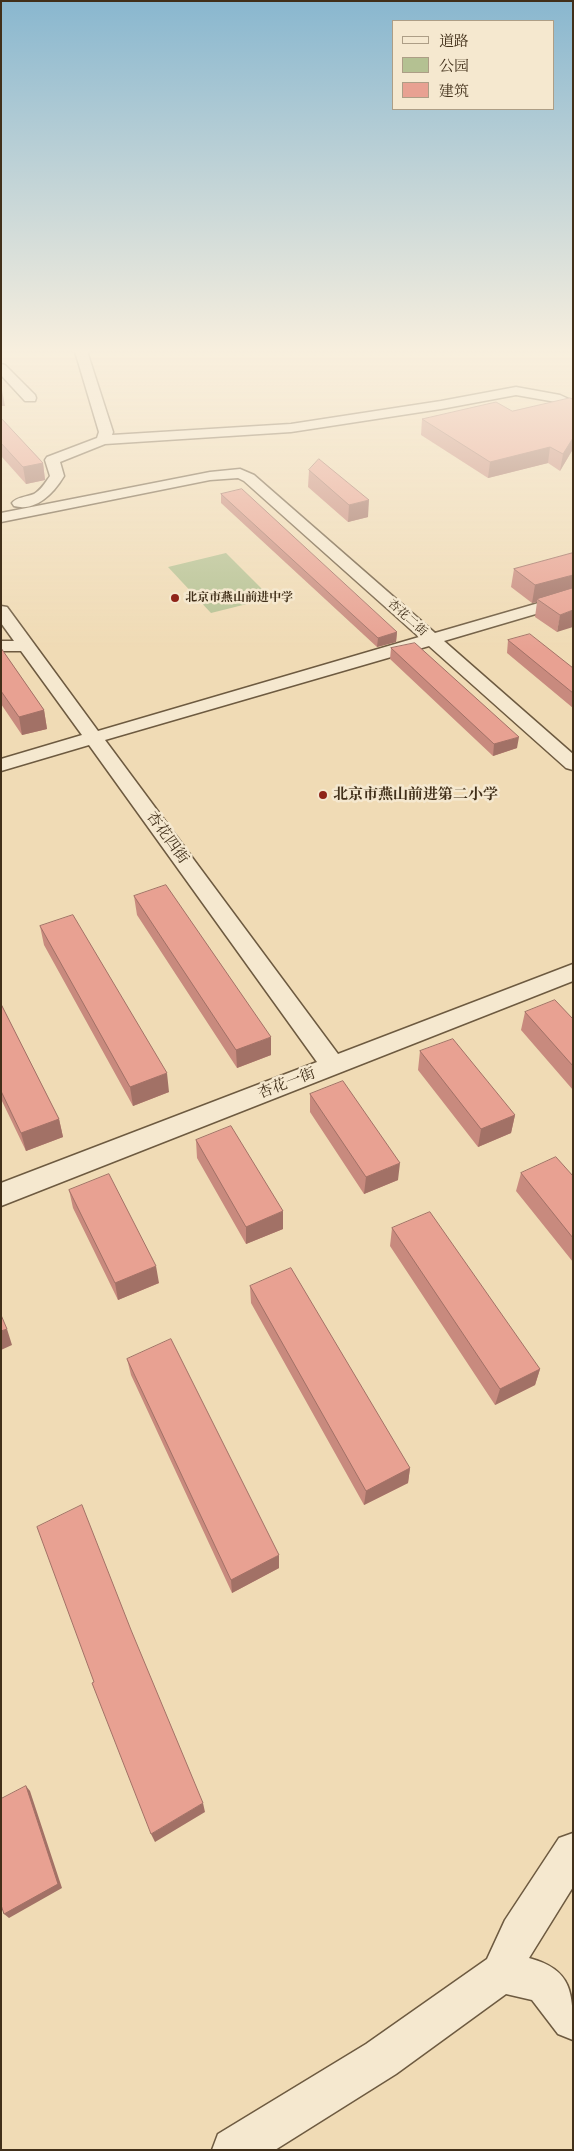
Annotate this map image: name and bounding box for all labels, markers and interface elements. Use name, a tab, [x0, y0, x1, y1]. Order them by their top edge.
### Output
legend	[392, 20, 554, 110]
text: 道路	[439, 32, 469, 50]
text: 公园	[439, 57, 469, 75]
text: 建筑	[439, 82, 469, 100]
place label: 北京市燕山前进中学	[185, 591, 293, 605]
marker: 北京市燕山前进中学	[169, 592, 181, 604]
street label: 杏花二街	[384, 597, 430, 639]
place label: 北京市燕山前进第二小学	[333, 786, 498, 804]
marker: 北京市燕山前进第二小学	[317, 789, 329, 801]
street label: 杏花四街	[142, 808, 192, 868]
street label: 杏花一街	[256, 1065, 318, 1103]

